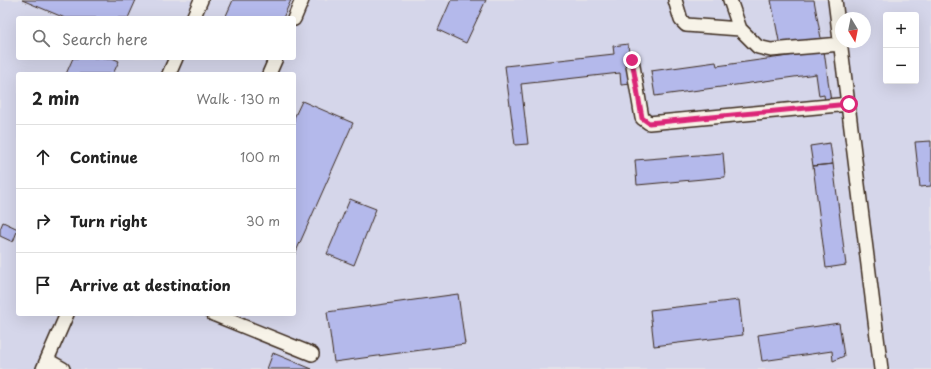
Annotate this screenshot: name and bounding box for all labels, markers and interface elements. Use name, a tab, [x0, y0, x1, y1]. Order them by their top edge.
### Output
north arrow	[835, 12, 871, 48]
map controls	[883, 12, 919, 84]
button: +	[883, 12, 919, 48]
search box	[16, 16, 296, 60]
icon: search	[30, 27, 52, 49]
text: Search here	[62, 27, 148, 50]
button: −	[883, 48, 919, 84]
route end	[623, 51, 641, 69]
text: 2 min	[32, 85, 79, 111]
text: Walk · 130 m	[197, 89, 280, 108]
route start	[840, 95, 858, 113]
text: Continue	[70, 145, 138, 168]
icon: ahead	[32, 146, 54, 168]
text: 100 m	[240, 147, 280, 166]
text: Turn right	[70, 209, 147, 232]
icon: right	[32, 210, 54, 232]
text: 30 m	[246, 211, 280, 230]
text: Arrive at destination	[70, 273, 231, 296]
icon: arrive	[32, 274, 54, 296]

